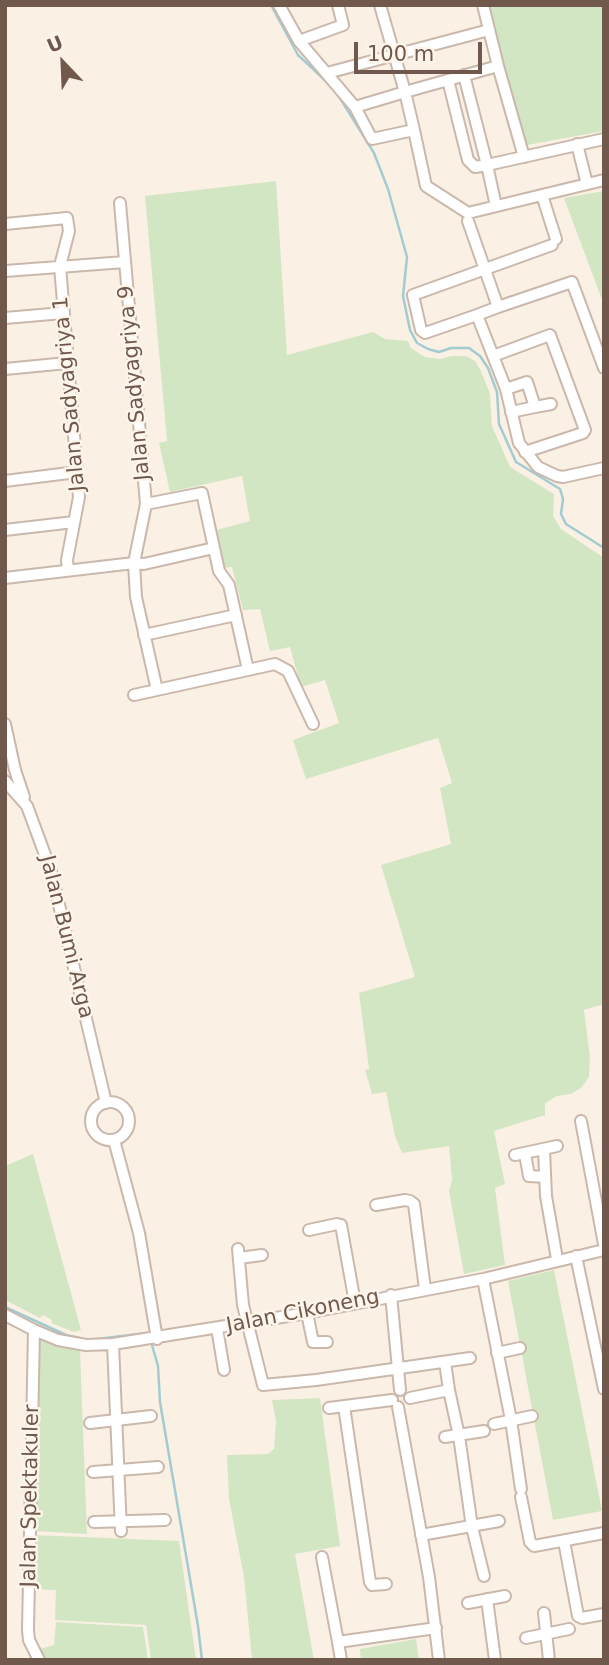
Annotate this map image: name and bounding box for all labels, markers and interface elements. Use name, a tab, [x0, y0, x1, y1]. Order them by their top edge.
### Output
north arrow	[28, 28, 98, 98]
scale bar	[357, 28, 485, 72]
text: U	[43, 31, 66, 57]
text: 100 m	[367, 42, 434, 66]
street label: Jalan Sadyagriya 9	[114, 284, 156, 482]
street label: Jalan Sadyagriya 1	[49, 295, 91, 493]
street label: Jalan Bumi Arga	[34, 853, 98, 1021]
street label: Jalan Cikoneng	[224, 1285, 382, 1339]
street label: Jalan Spektakuler	[17, 1404, 45, 1588]

